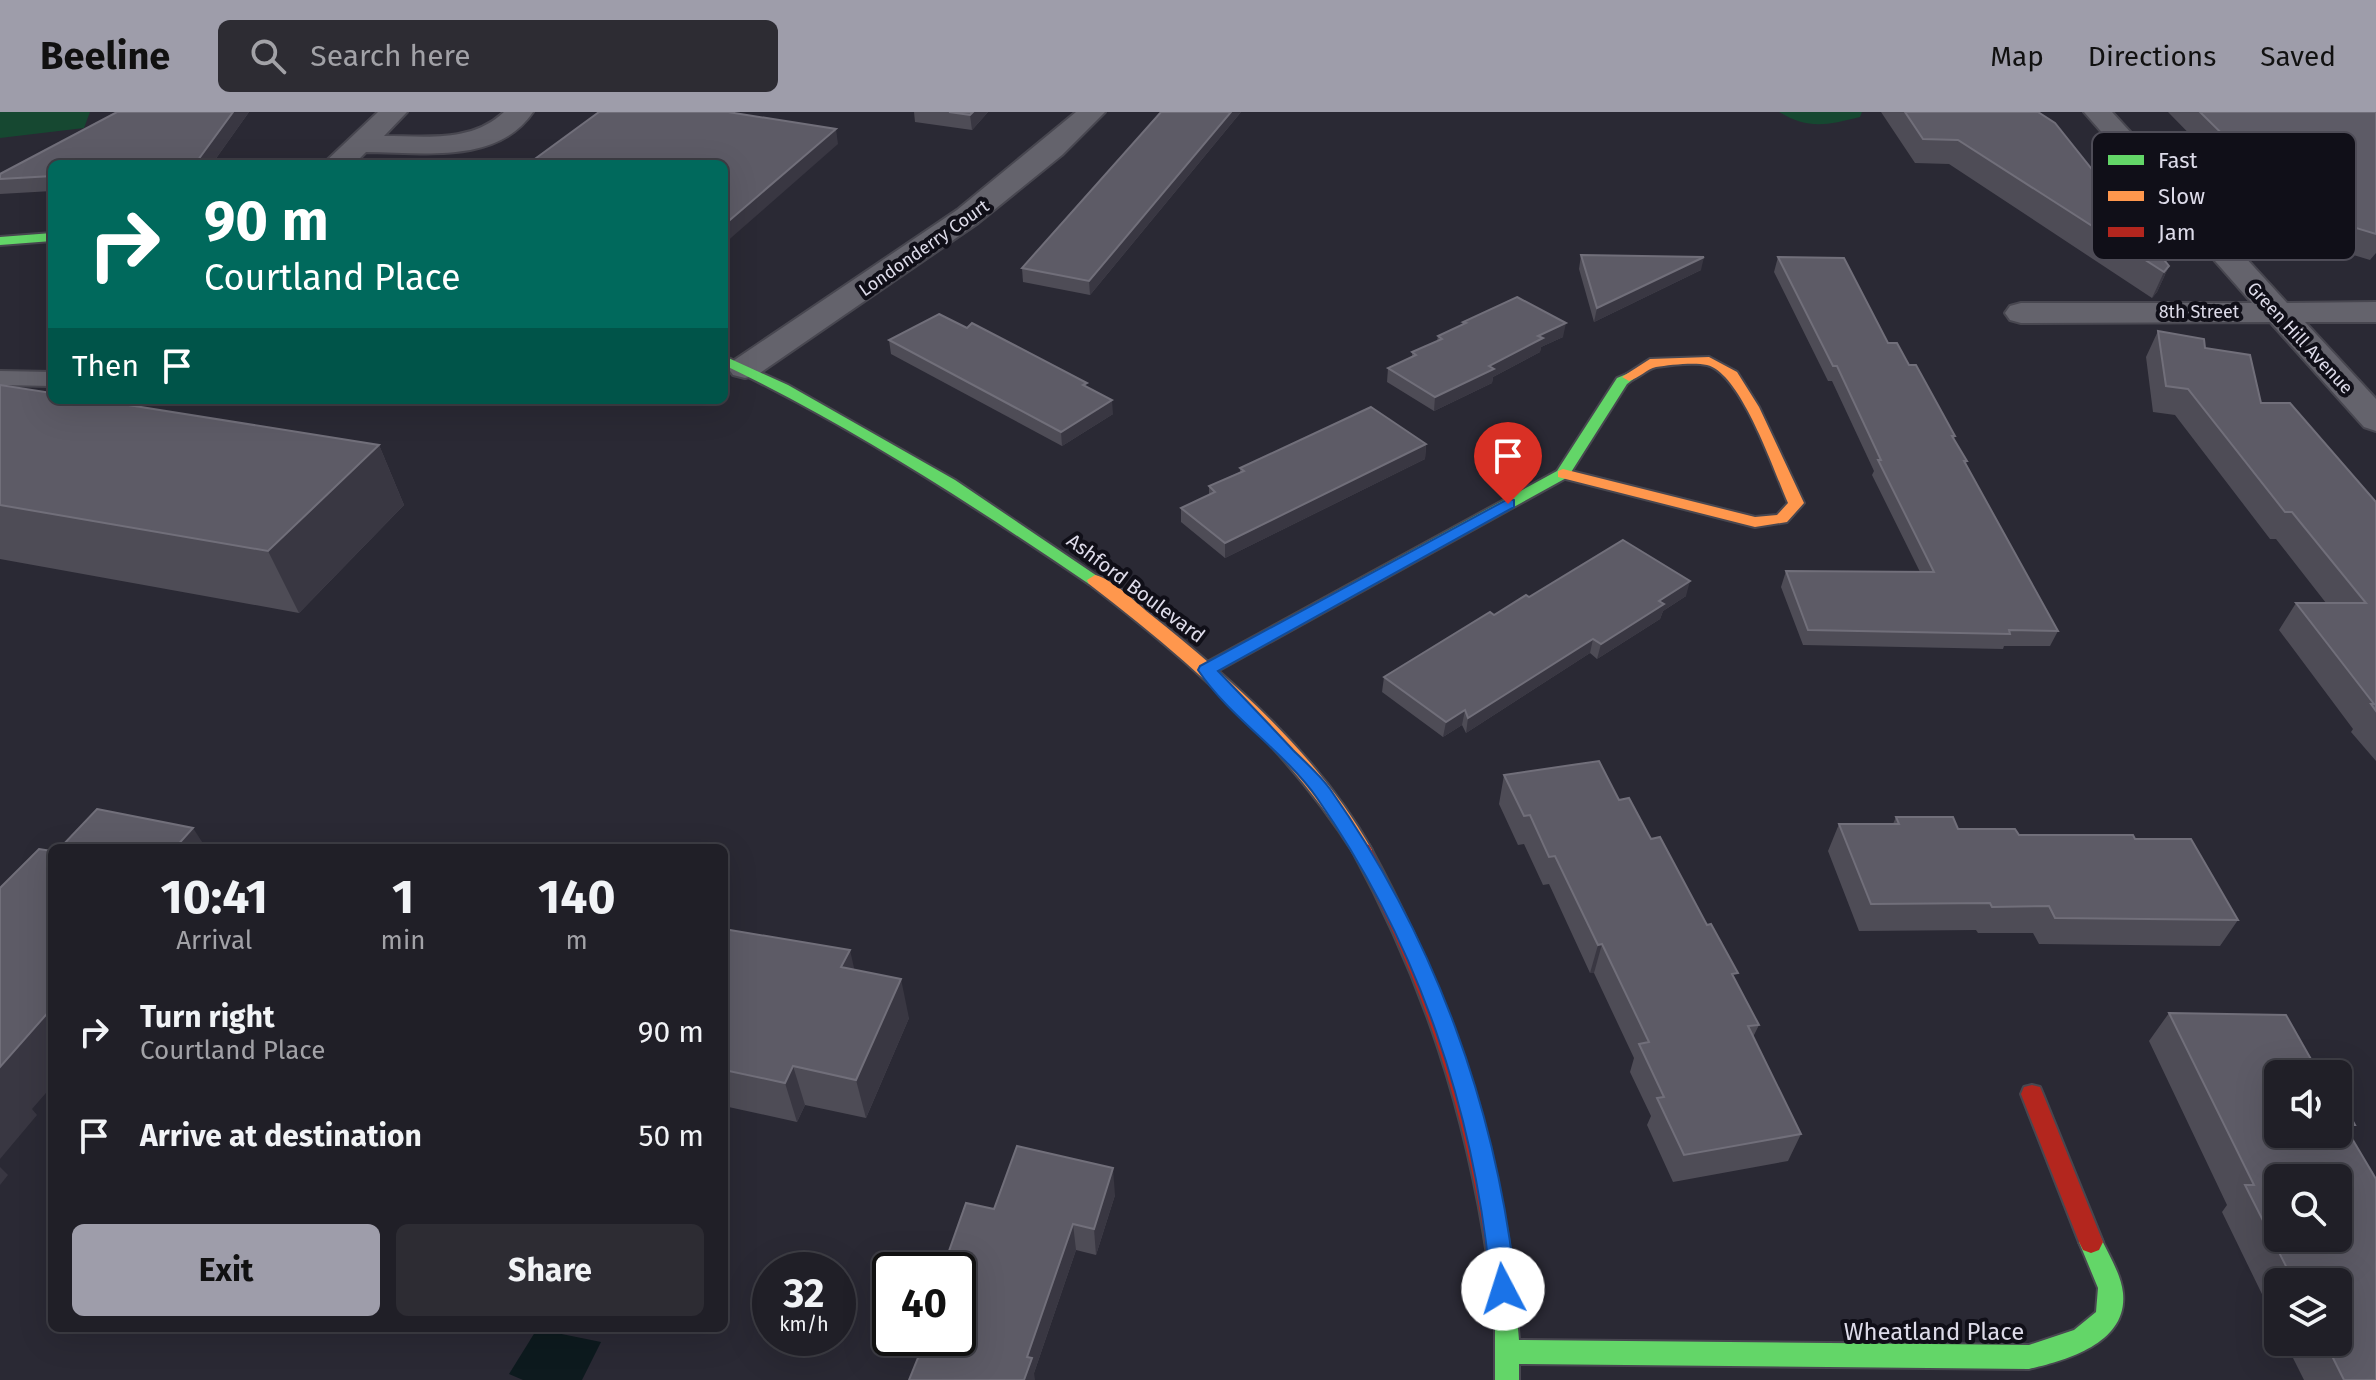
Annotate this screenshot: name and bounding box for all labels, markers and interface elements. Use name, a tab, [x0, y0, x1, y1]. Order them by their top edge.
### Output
search box	[218, 20, 778, 92]
text: Beeline	[40, 33, 170, 79]
icon: search	[246, 34, 290, 78]
text: Search here	[310, 38, 471, 74]
text: Map	[1990, 40, 2044, 73]
text: Directions	[2088, 40, 2216, 73]
text: Saved	[2260, 40, 2336, 73]
legend	[2092, 132, 2356, 260]
text: Fast	[2158, 147, 2198, 174]
text: Slow	[2158, 183, 2205, 210]
text: 90 m	[204, 188, 329, 255]
icon: right	[72, 192, 176, 296]
street label: Londonderry Court	[855, 195, 994, 301]
text: Jam	[2158, 219, 2196, 246]
text: Courtland Place	[204, 256, 461, 300]
street label: Green Hill Avenue	[2242, 277, 2358, 399]
street label: 8th Street	[2159, 301, 2240, 323]
icon: arrive	[155, 344, 199, 388]
text: Then	[72, 348, 139, 384]
pin	[1474, 422, 1542, 504]
icon: arrive	[1486, 434, 1530, 478]
street label: Ashford Boulevard	[1062, 528, 1210, 648]
text: 10:41	[161, 868, 268, 926]
text: 1	[392, 868, 414, 926]
text: 140	[538, 868, 615, 926]
text: Arrival	[176, 925, 252, 956]
text: min	[381, 925, 425, 956]
text: m	[566, 925, 588, 956]
text: Turn right	[140, 999, 275, 1035]
icon: right	[72, 1010, 116, 1054]
text: 90 m	[638, 1014, 704, 1050]
text: Courtland Place	[140, 1035, 325, 1066]
map controls	[2264, 1060, 2352, 1356]
button: sound	[2264, 1060, 2352, 1148]
icon: arrive	[72, 1114, 116, 1158]
text: Arrive at destination	[140, 1118, 422, 1154]
text: 50 m	[639, 1118, 704, 1154]
button: search	[2264, 1164, 2352, 1252]
button: Exit	[72, 1224, 380, 1316]
button: Share	[396, 1224, 704, 1316]
position arrow	[1461, 1247, 1545, 1331]
speed limit sign: 40	[872, 1252, 976, 1356]
button: layers	[2264, 1268, 2352, 1356]
text: 32	[783, 1270, 825, 1318]
text: km/h	[779, 1312, 829, 1336]
street label: Wheatland Place	[1844, 1318, 2024, 1346]

